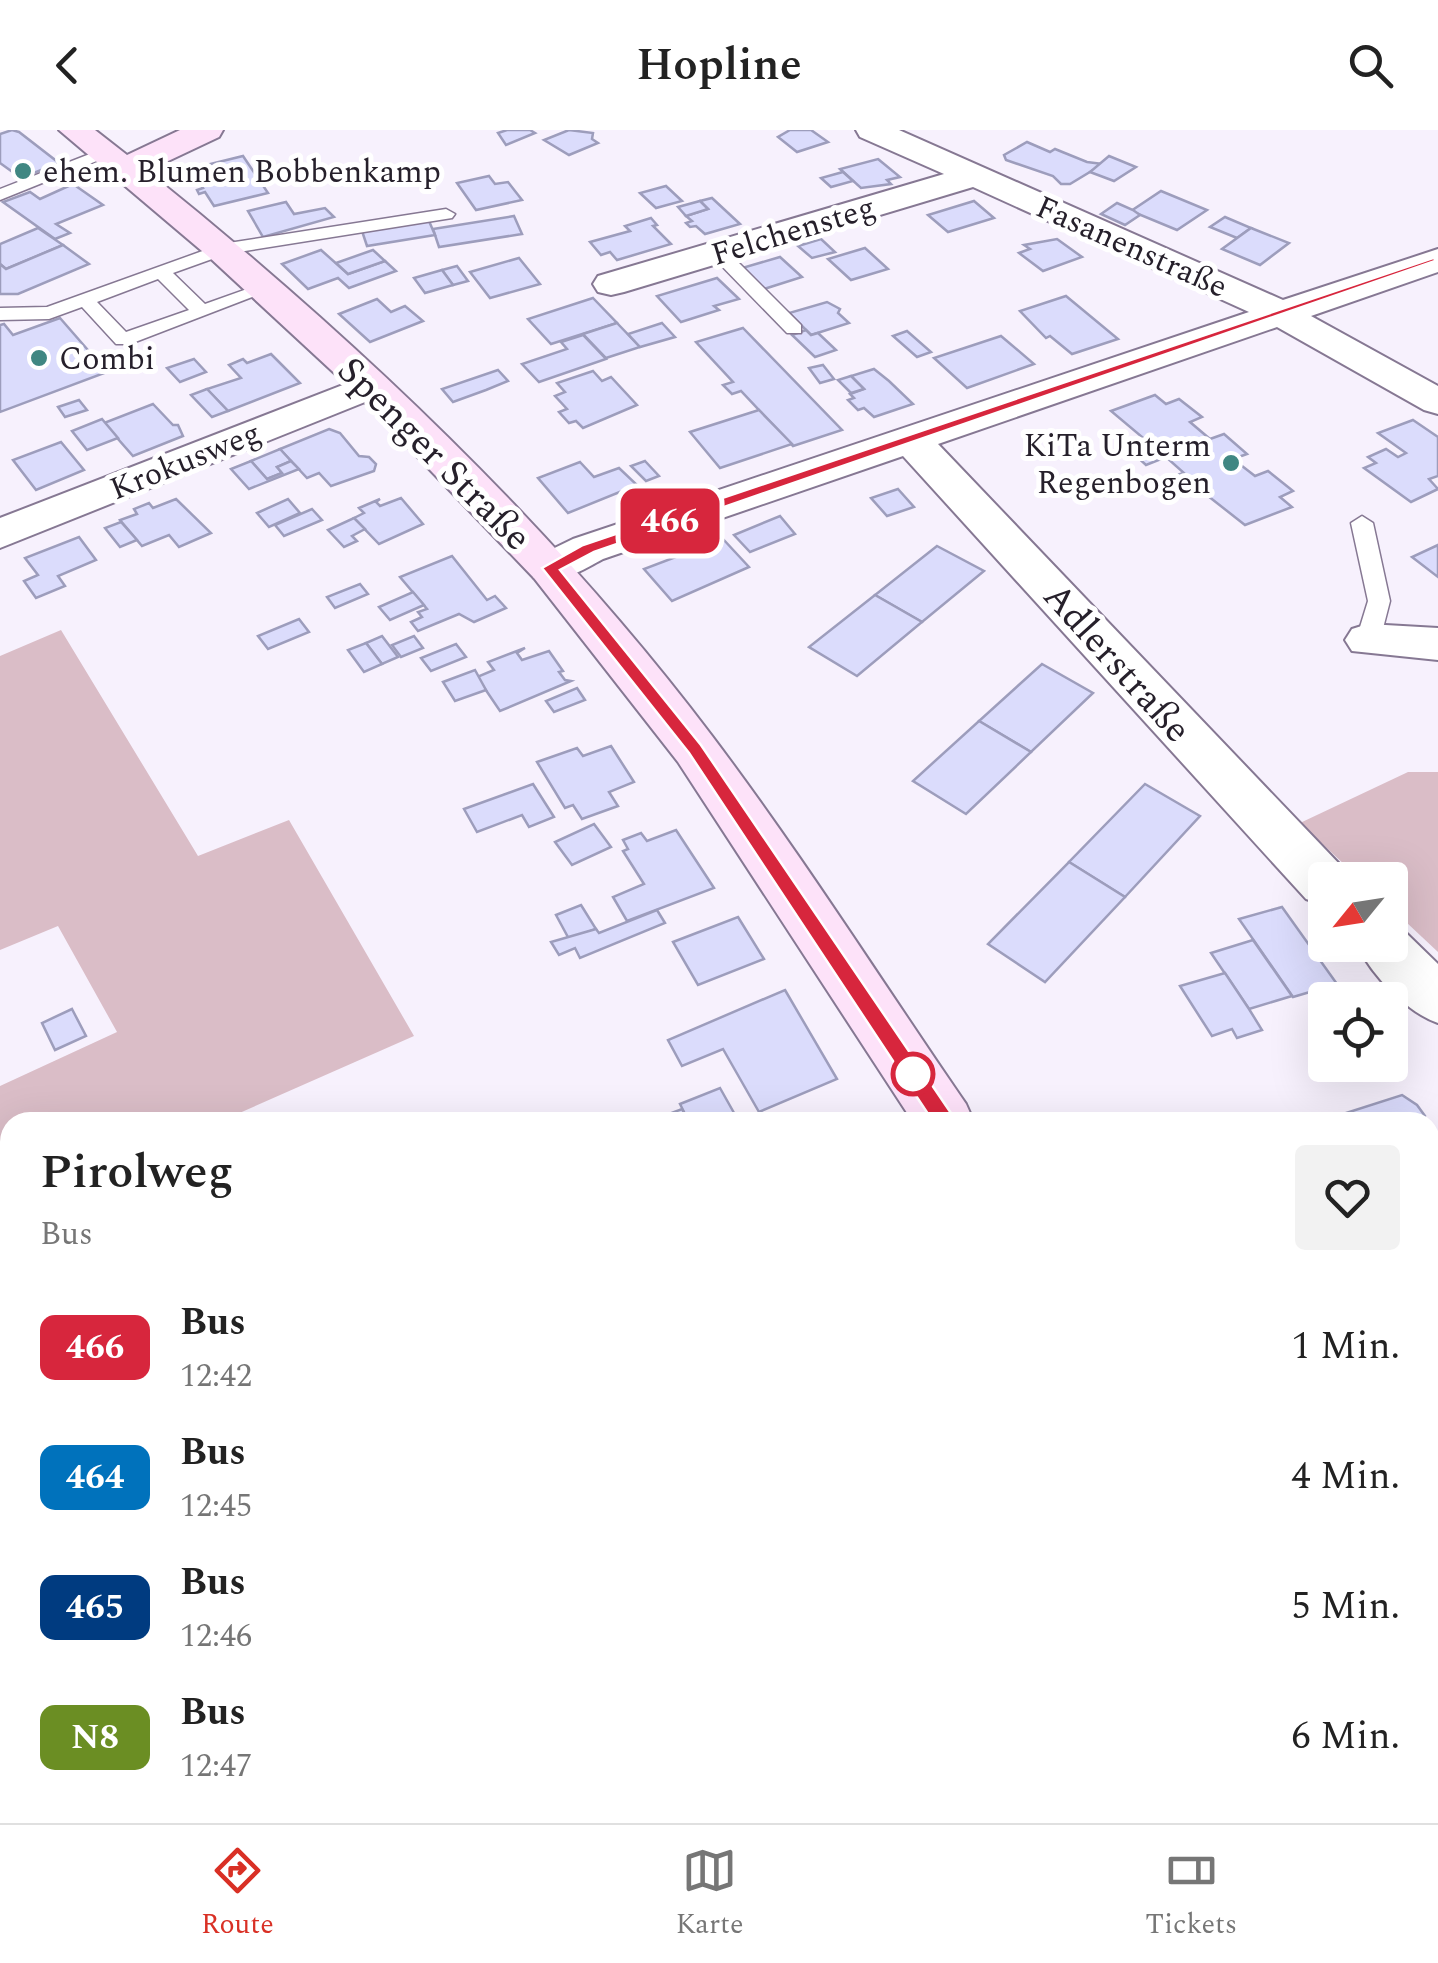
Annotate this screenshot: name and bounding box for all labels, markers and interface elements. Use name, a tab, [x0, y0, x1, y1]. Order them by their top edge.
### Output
text: Hopline	[636, 31, 802, 100]
icon: back	[40, 38, 95, 93]
icon: search	[1343, 38, 1398, 93]
place label: ehem. Blumen Bobbenkamp	[43, 148, 441, 197]
marker: ehem. Blumen Bobbenkamp	[12, 160, 34, 182]
street label: Felchensteg	[705, 183, 882, 280]
street label: Fasanenstraße	[1028, 183, 1235, 312]
place label: Combi	[59, 335, 155, 384]
street label: Spenger Straße	[323, 344, 544, 565]
marker: Combi	[28, 347, 50, 369]
street label: Krokusweg	[102, 409, 269, 514]
place label: KiTa Unterm Regenbogen	[1023, 422, 1211, 508]
marker: KiTa Unterm Regenbogen	[1220, 452, 1242, 474]
line badge: 466	[612, 488, 728, 554]
text: 466	[641, 495, 699, 548]
street label: Adlerstraße	[1028, 570, 1205, 757]
north arrow	[1308, 862, 1408, 962]
map controls	[1308, 862, 1408, 1082]
button: locate	[1308, 982, 1408, 1082]
unlabelled marker	[892, 1053, 934, 1095]
text: Pirolweg	[40, 1136, 234, 1209]
button: heart	[1295, 1145, 1400, 1250]
text: Bus	[40, 1210, 93, 1259]
text: Bus	[180, 1294, 246, 1352]
text: 1 Min.	[1292, 1318, 1400, 1376]
text: 466	[66, 1321, 124, 1374]
text: 12:42	[180, 1352, 252, 1401]
text: Bus	[180, 1424, 246, 1482]
text: 4 Min.	[1292, 1448, 1400, 1506]
text: 464	[66, 1451, 124, 1504]
text: 12:45	[180, 1482, 252, 1531]
text: Bus	[180, 1554, 246, 1612]
text: 5 Min.	[1292, 1578, 1400, 1636]
text: 465	[66, 1581, 124, 1634]
text: 12:46	[180, 1612, 252, 1661]
text: Bus	[180, 1684, 246, 1742]
text: 6 Min.	[1292, 1708, 1400, 1766]
text: N8	[71, 1711, 119, 1764]
text: 12:47	[180, 1742, 252, 1791]
tab: Route	[201, 1843, 274, 1946]
tab: Karte	[676, 1843, 743, 1946]
tab: Tickets	[1145, 1843, 1237, 1946]

